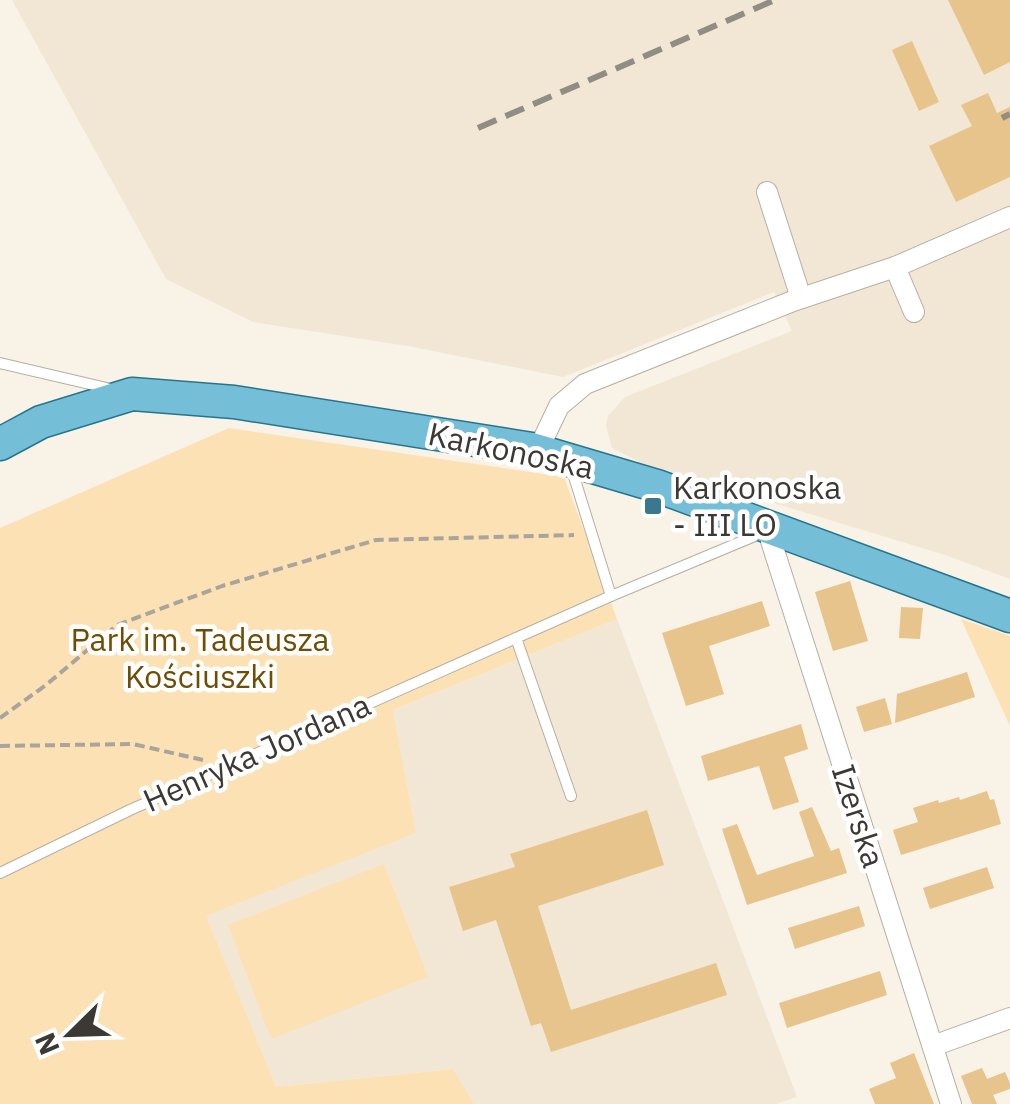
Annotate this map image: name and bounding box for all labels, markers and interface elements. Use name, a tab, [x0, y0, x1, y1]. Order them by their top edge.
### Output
street label: Karkonoska	[425, 412, 598, 488]
place label: Karkonoska - III LO	[673, 466, 841, 545]
marker: Karkonoska - III LO	[642, 495, 664, 517]
park label: Park im. Tadeusza Kościuszki	[70, 618, 330, 697]
street label: Henryka Jordana	[136, 683, 377, 821]
street label: Izerska	[823, 759, 895, 873]
north arrow	[20, 984, 120, 1084]
text: N	[26, 1027, 68, 1061]

